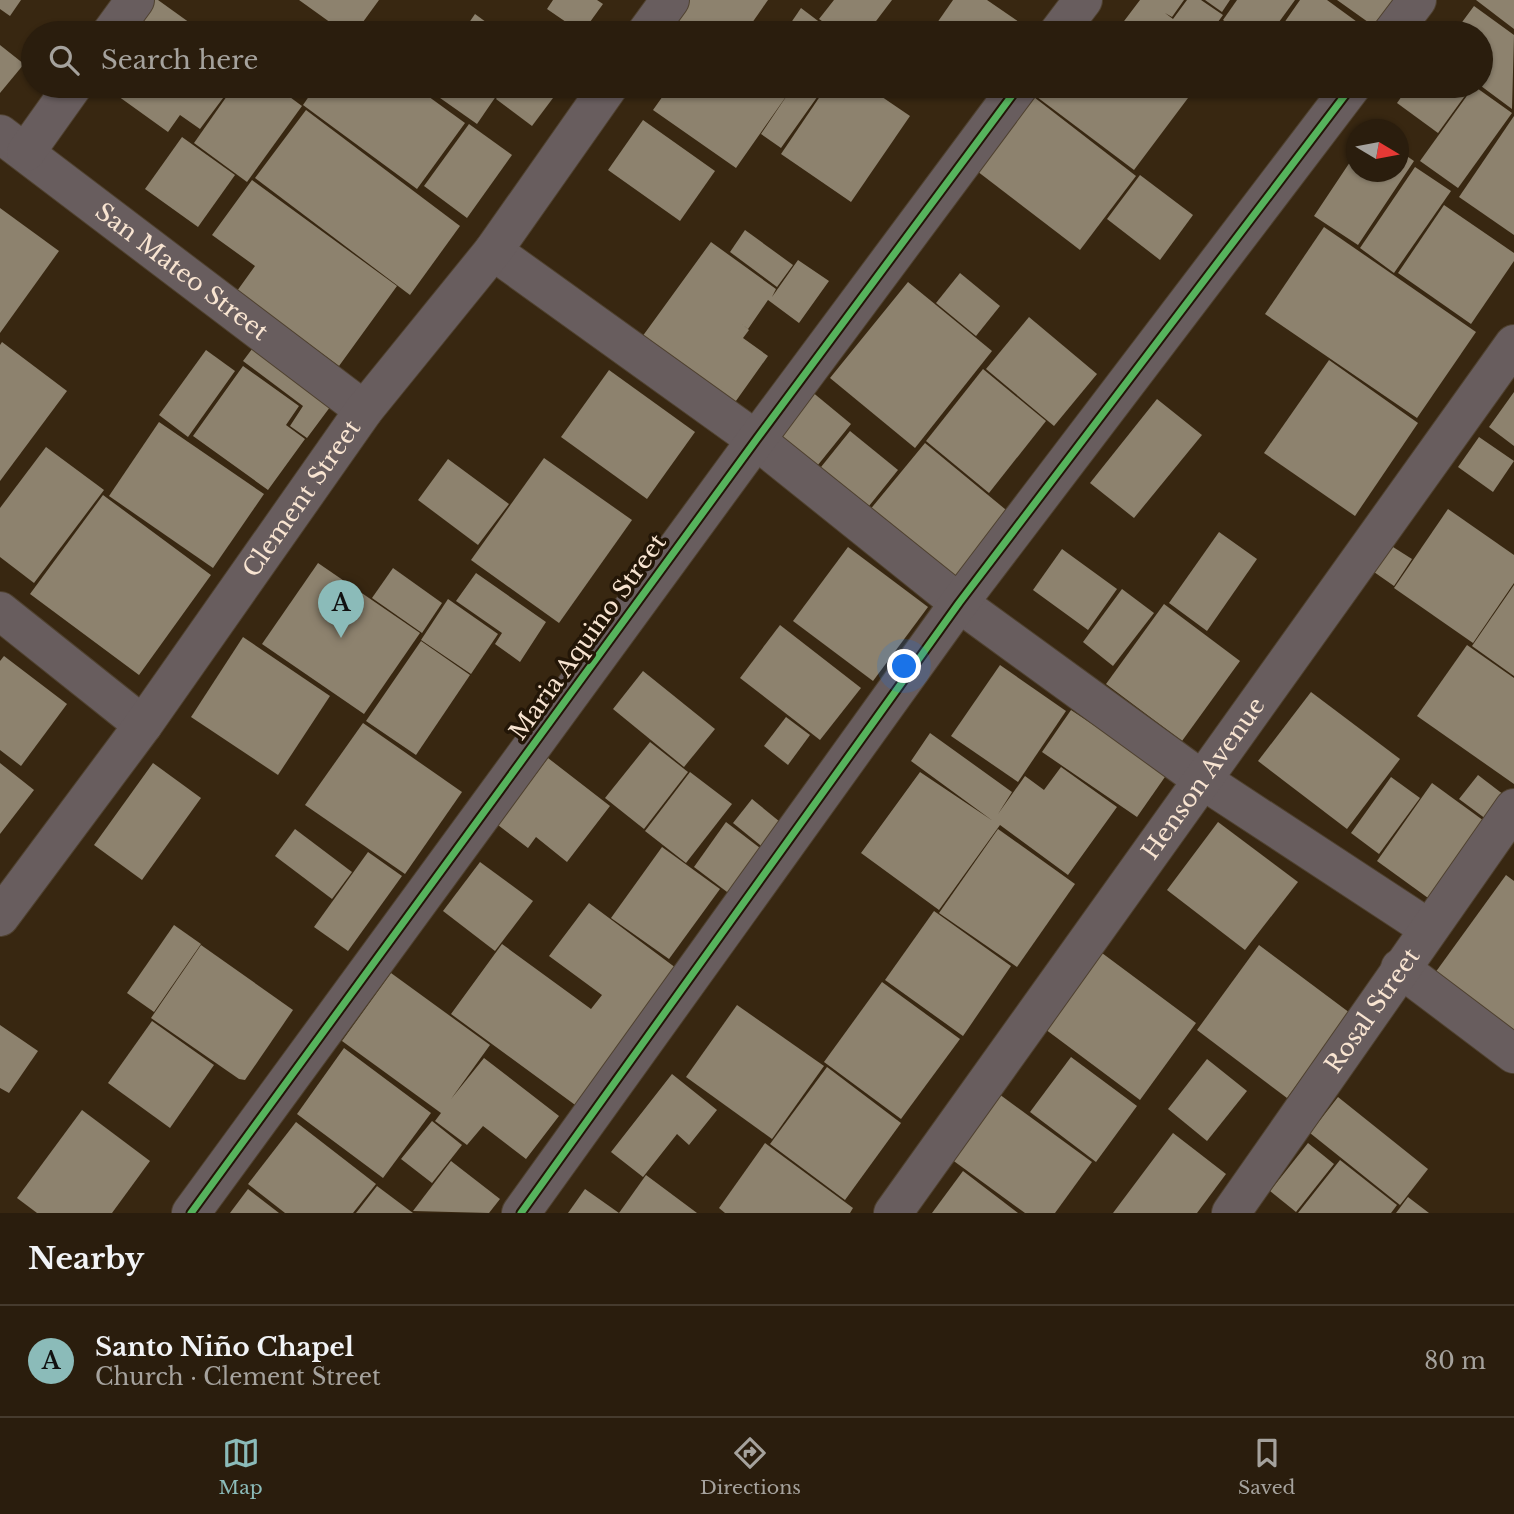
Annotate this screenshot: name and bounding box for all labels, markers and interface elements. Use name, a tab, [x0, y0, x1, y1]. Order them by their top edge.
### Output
search box	[21, 21, 1493, 98]
icon: search	[45, 41, 83, 79]
text: Search here	[101, 44, 258, 76]
north arrow	[1346, 119, 1409, 182]
street label: San Mateo Street	[90, 197, 274, 346]
street label: Clement Street	[236, 414, 366, 582]
street label: Maria Aquino Street	[503, 528, 672, 745]
pin: A	[318, 580, 364, 638]
your location	[887, 649, 921, 683]
street label: Henson Avenue	[1135, 692, 1271, 865]
street label: Rosal Street	[1318, 942, 1426, 1078]
text: Nearby	[28, 1240, 144, 1277]
text: Santo Niño Chapel	[95, 1331, 354, 1363]
text: A	[42, 1347, 60, 1375]
text: 80 m	[1424, 1347, 1486, 1375]
text: Church · Clement Street	[95, 1363, 381, 1391]
tab: Map	[219, 1434, 263, 1499]
tab: Directions	[700, 1434, 801, 1499]
tab: Saved	[1238, 1434, 1295, 1499]

